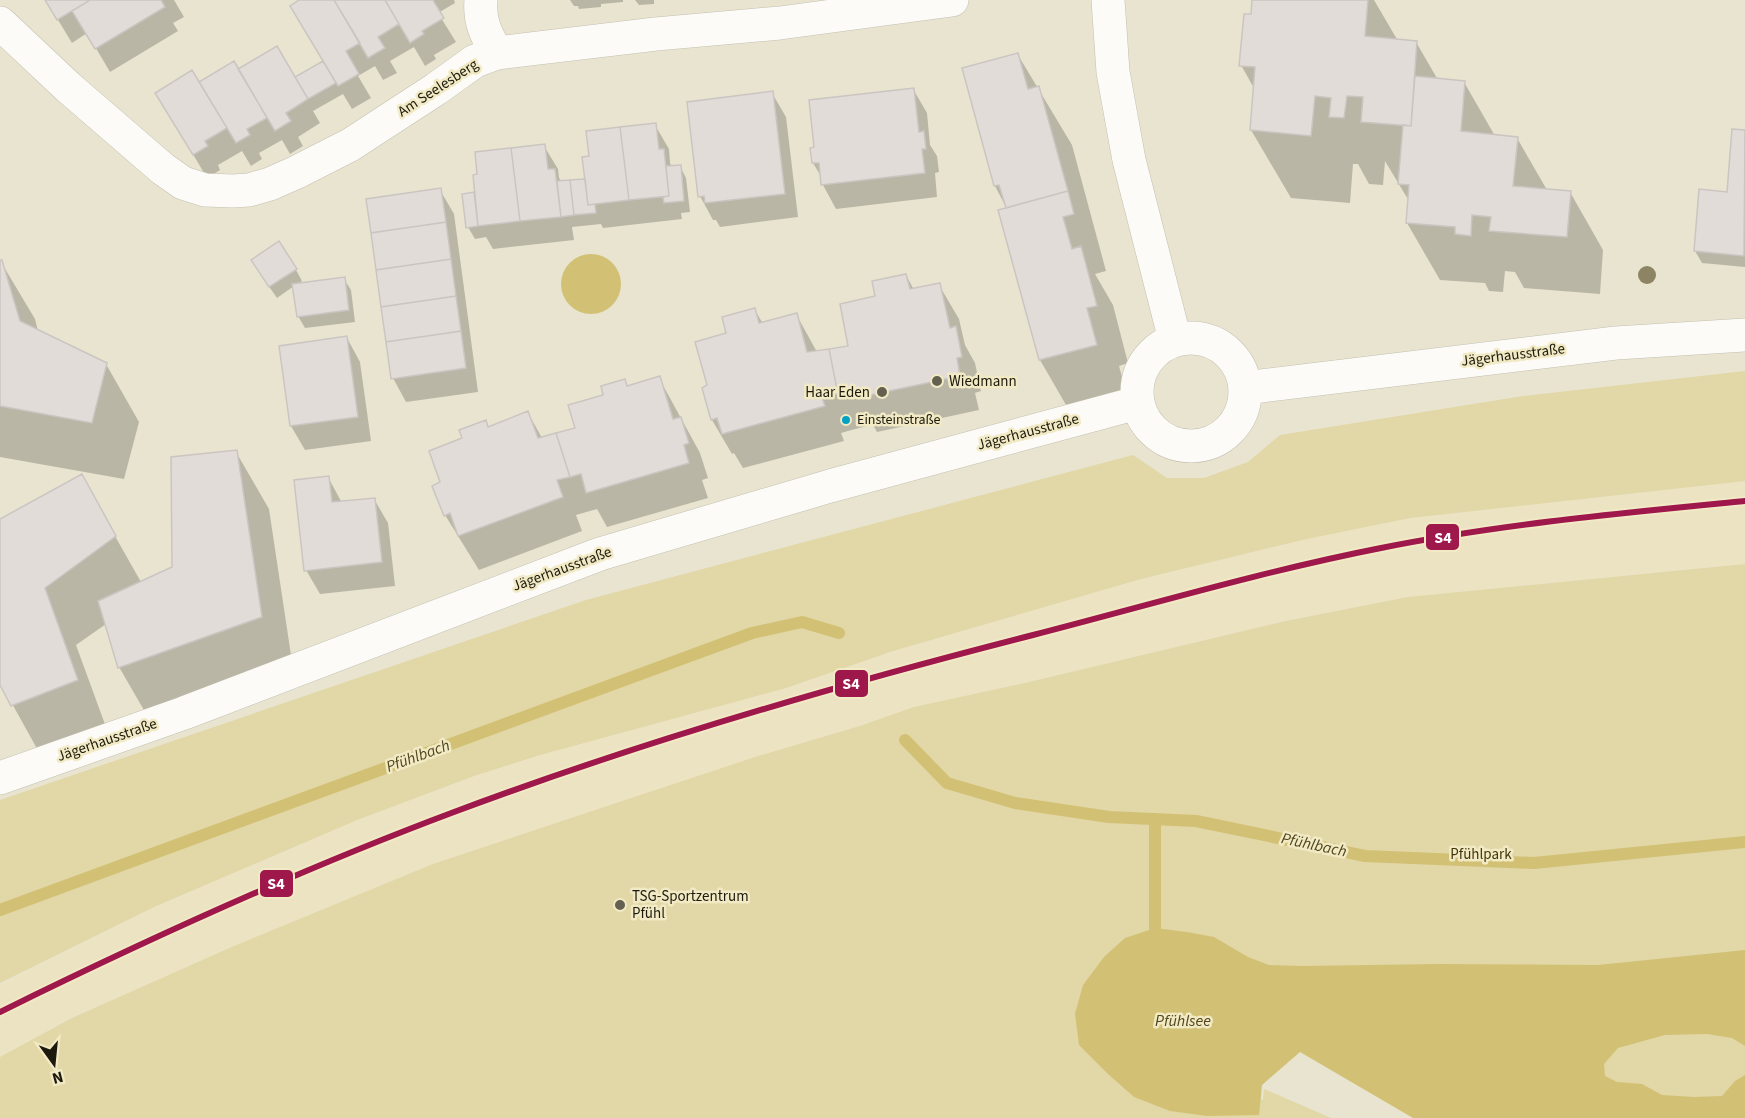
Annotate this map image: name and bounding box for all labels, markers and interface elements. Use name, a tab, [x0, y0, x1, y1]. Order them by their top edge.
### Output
street label: Am Seelesberg	[394, 54, 483, 122]
street label: Jägerhausstraße	[1460, 338, 1566, 372]
place label: Wiedmann	[949, 371, 1017, 392]
marker: Wiedmann	[930, 374, 944, 388]
place label: Haar Eden	[805, 382, 870, 403]
marker: Haar Eden	[875, 385, 889, 399]
street label: Jägerhausstraße	[975, 408, 1081, 456]
place label: Einsteinstraße	[857, 410, 941, 430]
marker: Einsteinstraße	[840, 414, 852, 426]
line badge: S4	[1425, 523, 1460, 551]
text: S4	[1434, 527, 1452, 549]
street label: Jägerhausstraße	[509, 541, 615, 597]
line badge: S4	[834, 669, 869, 698]
text: S4	[842, 673, 860, 695]
street label: Jägerhausstraße	[54, 713, 160, 767]
water label: Pfühlbach	[383, 734, 453, 778]
water label: Pfühlbach	[1279, 827, 1349, 863]
park label: Pfühlpark	[1450, 844, 1512, 865]
line badge: S4	[259, 869, 294, 898]
text: S4	[267, 873, 285, 895]
place label: TSG-Sportzentrum Pfühl	[632, 886, 749, 924]
marker: TSG-Sportzentrum Pfühl	[613, 898, 627, 912]
water label: Pfühlsee	[1155, 1010, 1211, 1032]
north arrow	[24, 1034, 84, 1094]
text: N	[50, 1066, 66, 1090]

